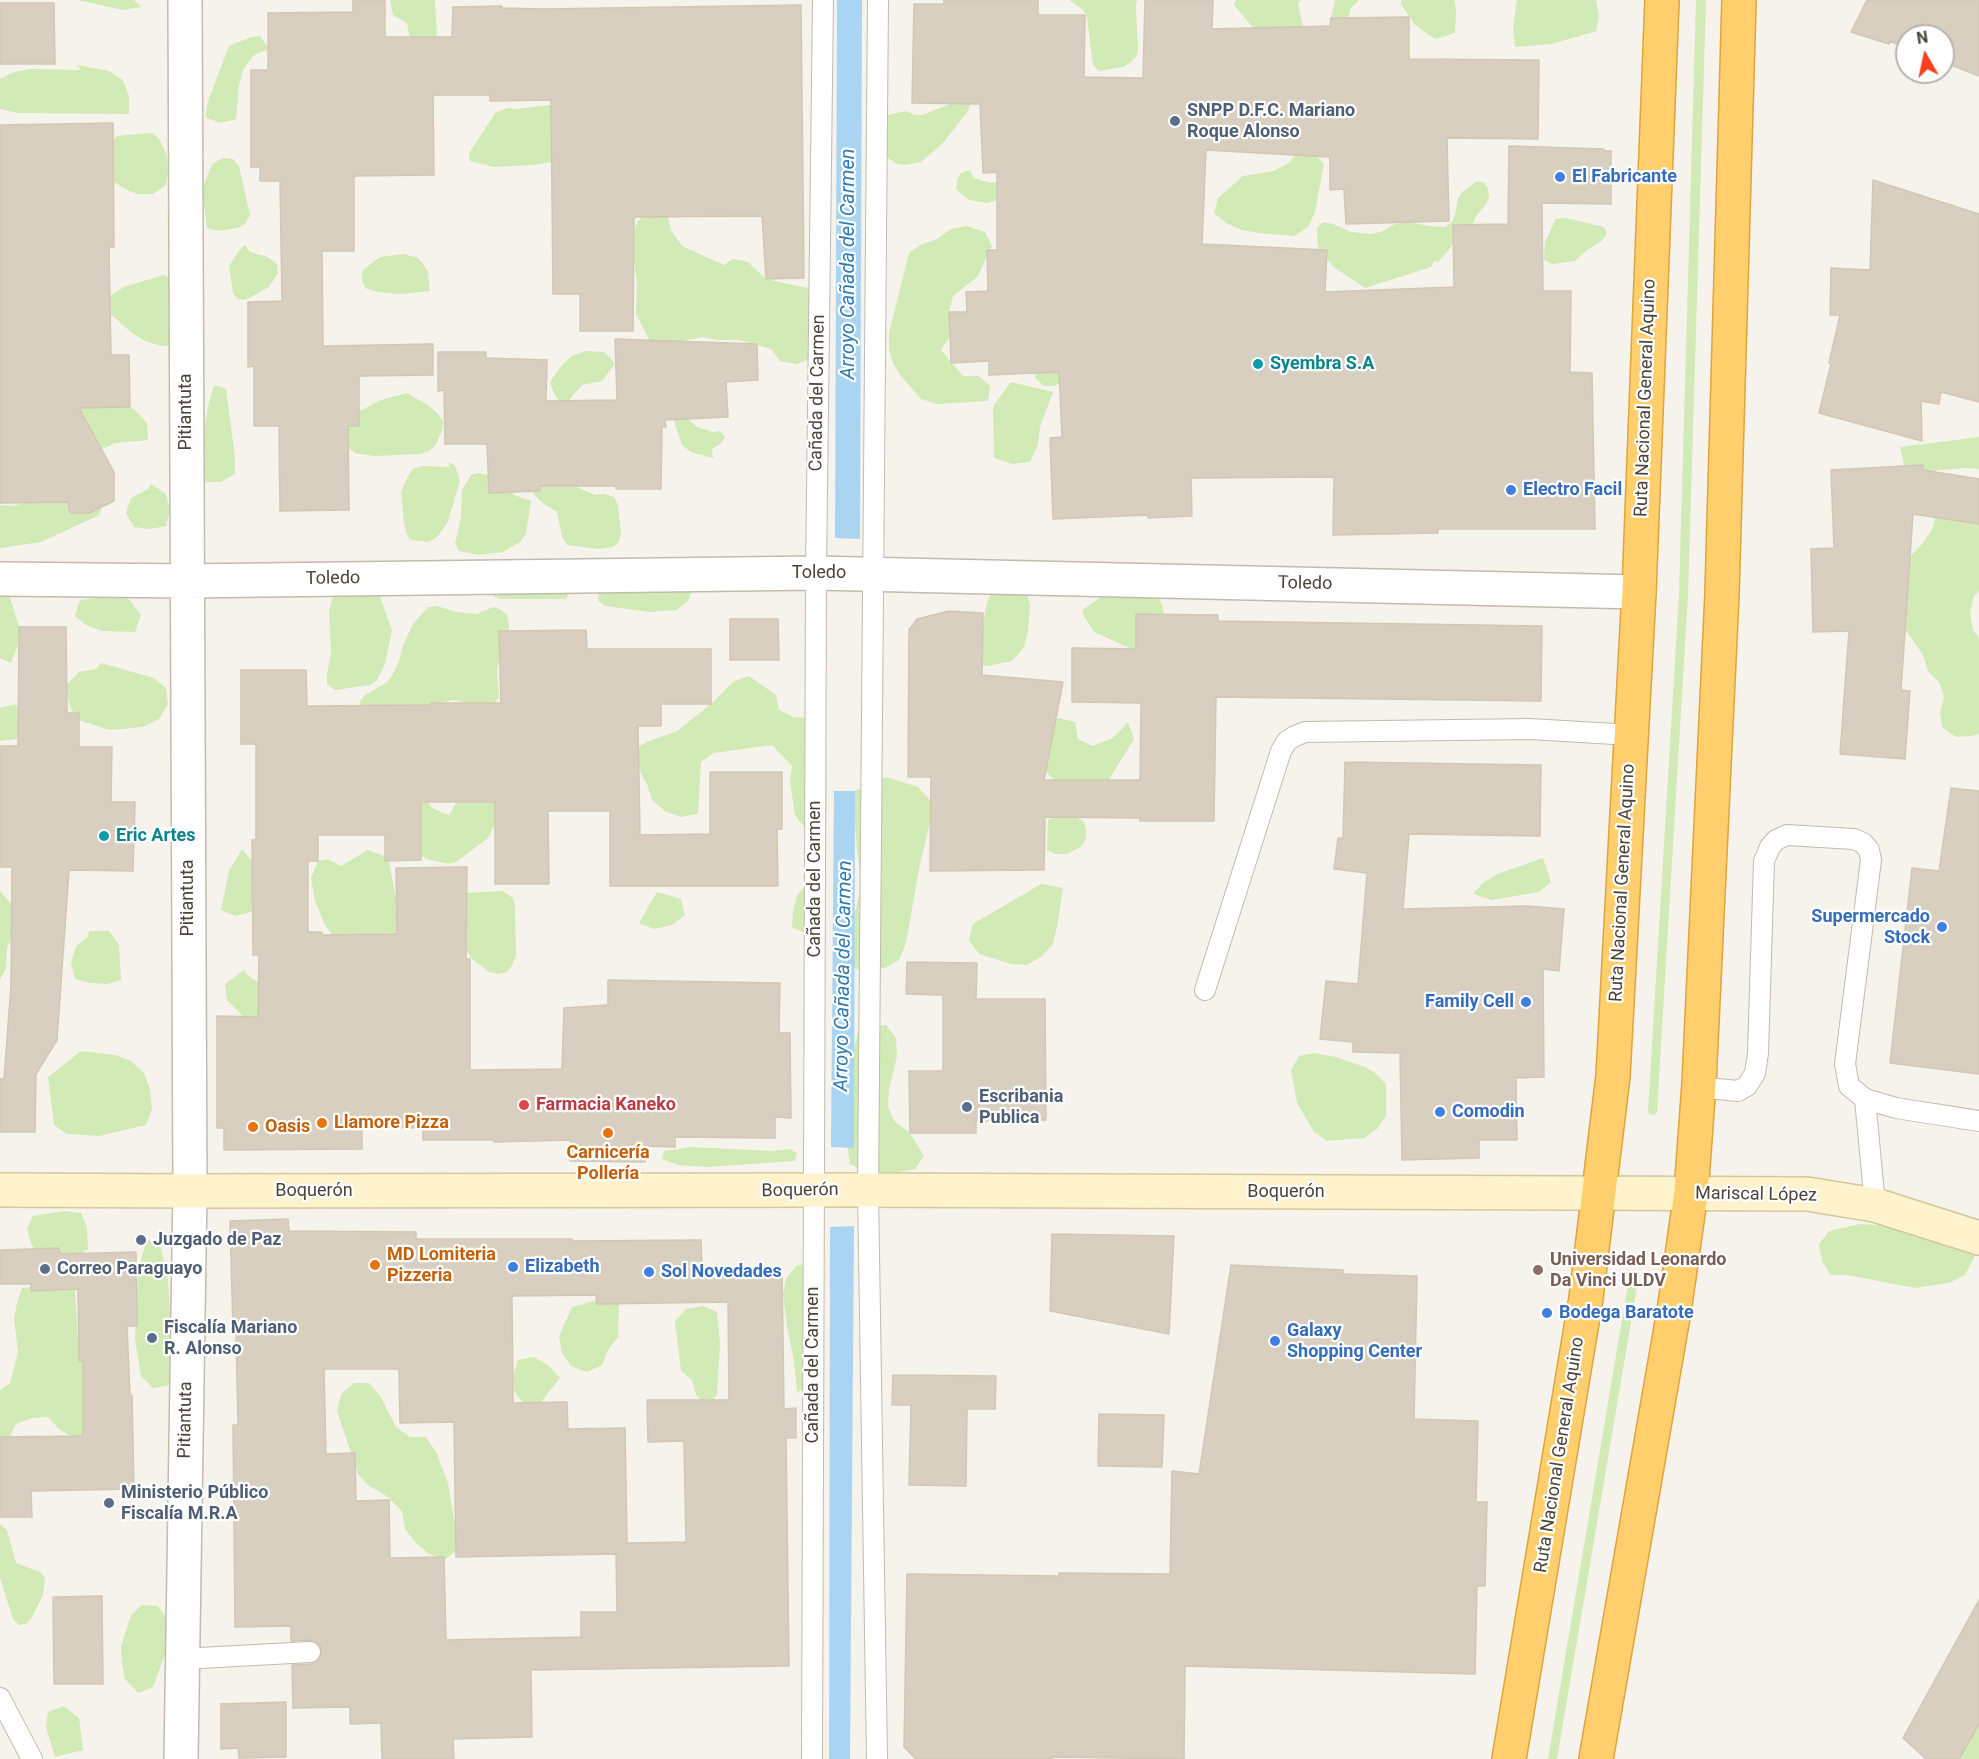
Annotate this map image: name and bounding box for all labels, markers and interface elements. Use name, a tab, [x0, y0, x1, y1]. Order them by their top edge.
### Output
north arrow	[1895, 24, 1955, 84]
text: N	[1915, 27, 1929, 48]
place label: SNPP D.F.C. Mariano Roque Alonso	[1187, 100, 1355, 142]
marker: SNPP D.F.C. Mariano Roque Alonso	[1168, 114, 1182, 128]
water label: Arroyo Cañada del Carmen	[837, 148, 861, 380]
place label: El Fabricante	[1572, 166, 1677, 188]
marker: El Fabricante	[1553, 170, 1567, 184]
street label: Ruta Nacional General Aquino	[1631, 278, 1661, 518]
street label: Cañada del Carmen	[806, 314, 830, 472]
place label: Syembra S.A	[1270, 353, 1374, 375]
marker: Syembra S.A	[1251, 357, 1265, 371]
street label: Pitiantuta	[175, 373, 197, 451]
place label: Electro Facil	[1523, 479, 1622, 501]
marker: Electro Facil	[1504, 483, 1518, 497]
street label: Toledo	[792, 562, 846, 584]
street label: Toledo	[306, 568, 360, 590]
street label: Toledo	[1278, 573, 1332, 595]
street label: Ruta Nacional General Aquino	[1606, 763, 1640, 1003]
street label: Cañada del Carmen	[804, 800, 826, 958]
place label: Eric Artes	[116, 825, 196, 847]
marker: Eric Artes	[97, 829, 111, 843]
street label: Pitiantuta	[177, 859, 199, 937]
water label: Arroyo Cañada del Carmen	[830, 860, 858, 1092]
place label: Supermercado Stock	[1811, 906, 1930, 948]
marker: Supermercado Stock	[1935, 920, 1949, 934]
place label: Family Cell	[1425, 991, 1514, 1013]
marker: Family Cell	[1519, 995, 1533, 1009]
place label: Escribania Publica	[979, 1086, 1063, 1128]
place label: Farmacia Kaneko	[536, 1094, 676, 1116]
marker: Farmacia Kaneko	[517, 1098, 531, 1112]
marker: Escribania Publica	[960, 1100, 974, 1114]
place label: Comodin	[1452, 1101, 1525, 1123]
marker: Comodin	[1433, 1105, 1447, 1119]
place label: Llamore Pizza	[334, 1112, 449, 1134]
place label: Oasis	[265, 1116, 310, 1138]
marker: Llamore Pizza	[315, 1116, 329, 1130]
marker: Oasis	[246, 1120, 260, 1134]
marker: Carnicería Pollería	[601, 1126, 615, 1140]
place label: Carnicería Pollería	[566, 1142, 650, 1184]
street label: Boquerón	[275, 1180, 353, 1202]
street label: Boquerón	[761, 1180, 839, 1202]
street label: Boquerón	[1247, 1181, 1325, 1203]
street label: Mariscal López	[1695, 1183, 1817, 1207]
place label: Juzgado de Paz	[153, 1229, 281, 1251]
marker: Juzgado de Paz	[134, 1233, 148, 1247]
place label: MD Lomiteria Pizzeria	[387, 1244, 496, 1286]
place label: Universidad Leonardo Da Vinci ULDV	[1550, 1249, 1726, 1292]
place label: Elizabeth	[525, 1256, 599, 1278]
place label: Correo Paraguayo	[57, 1258, 202, 1280]
marker: MD Lomiteria Pizzeria	[368, 1258, 382, 1272]
marker: Elizabeth	[506, 1260, 520, 1274]
place label: Sol Novedades	[661, 1261, 782, 1283]
marker: Correo Paraguayo	[38, 1262, 52, 1276]
marker: Universidad Leonardo Da Vinci ULDV	[1531, 1263, 1545, 1277]
marker: Sol Novedades	[642, 1265, 656, 1279]
street label: Cañada del Carmen	[802, 1286, 824, 1444]
place label: Bodega Baratote	[1559, 1302, 1694, 1324]
marker: Bodega Baratote	[1540, 1306, 1554, 1320]
place label: Fiscalía Mariano R. Alonso	[164, 1317, 297, 1360]
place label: Galaxy Shopping Center	[1287, 1320, 1422, 1362]
marker: Fiscalía Mariano R. Alonso	[145, 1331, 159, 1345]
marker: Galaxy Shopping Center	[1268, 1334, 1282, 1348]
street label: Ruta Nacional General Aquino	[1531, 1335, 1589, 1575]
street label: Pitiantuta	[175, 1381, 197, 1459]
place label: Ministerio Público Fiscalía M.R.A	[121, 1482, 268, 1524]
marker: Ministerio Público Fiscalía M.R.A	[102, 1496, 116, 1510]

